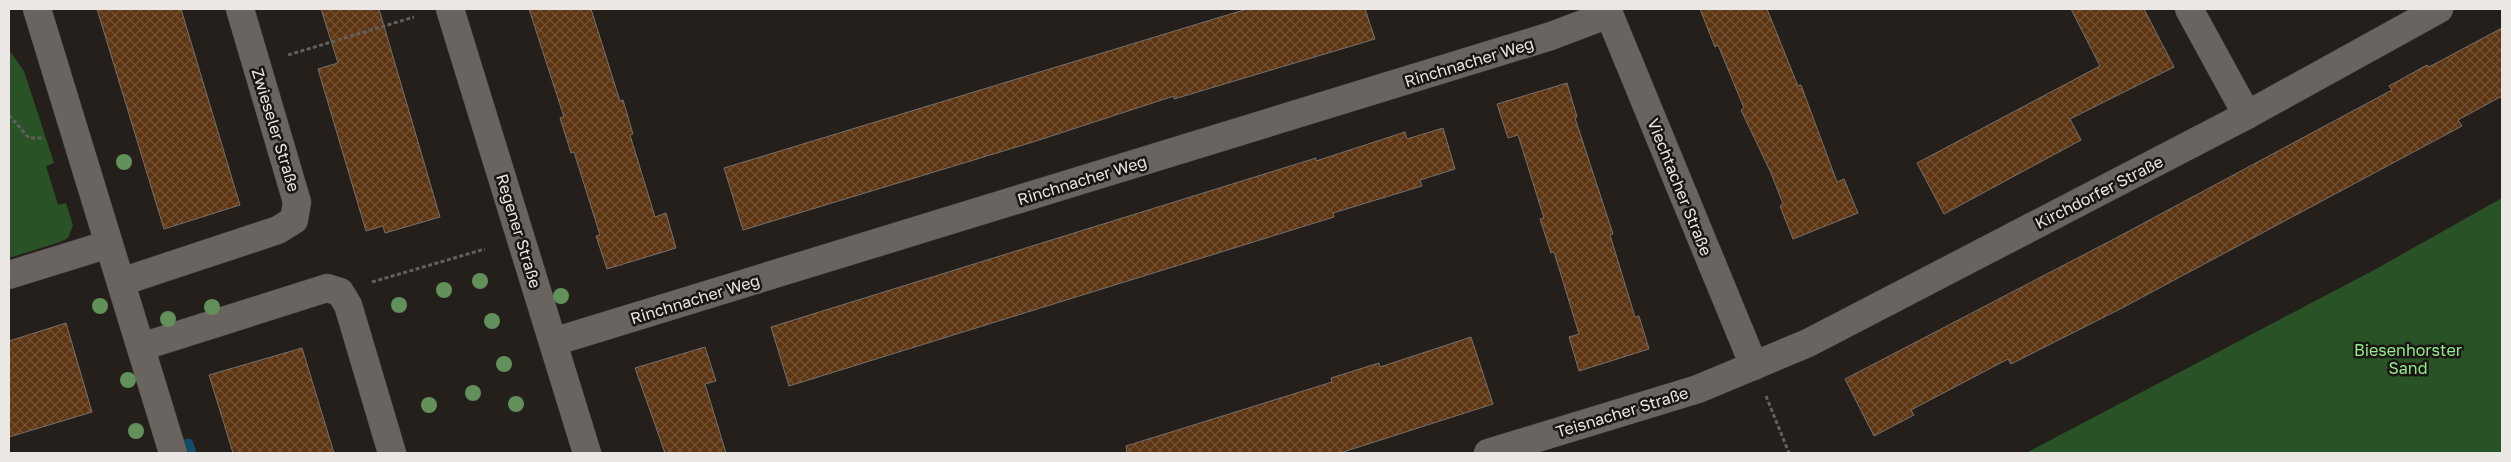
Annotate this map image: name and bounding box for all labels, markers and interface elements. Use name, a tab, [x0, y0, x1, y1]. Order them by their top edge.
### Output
street label: Rinchnacher Weg	[1402, 33, 1536, 91]
street label: Zwieseler Straße	[248, 66, 304, 194]
street label: Viechtacher Straße	[1643, 115, 1717, 259]
street label: Rinchnacher Weg	[1015, 151, 1149, 209]
street label: Kirchdorfer Straße	[2032, 151, 2166, 233]
street label: Regener Straße	[492, 171, 546, 291]
street label: Rinchnacher Weg	[628, 270, 762, 328]
park label: Biesenhorster Sand	[2354, 340, 2462, 378]
street label: Teisnacher Straße	[1553, 382, 1691, 442]

